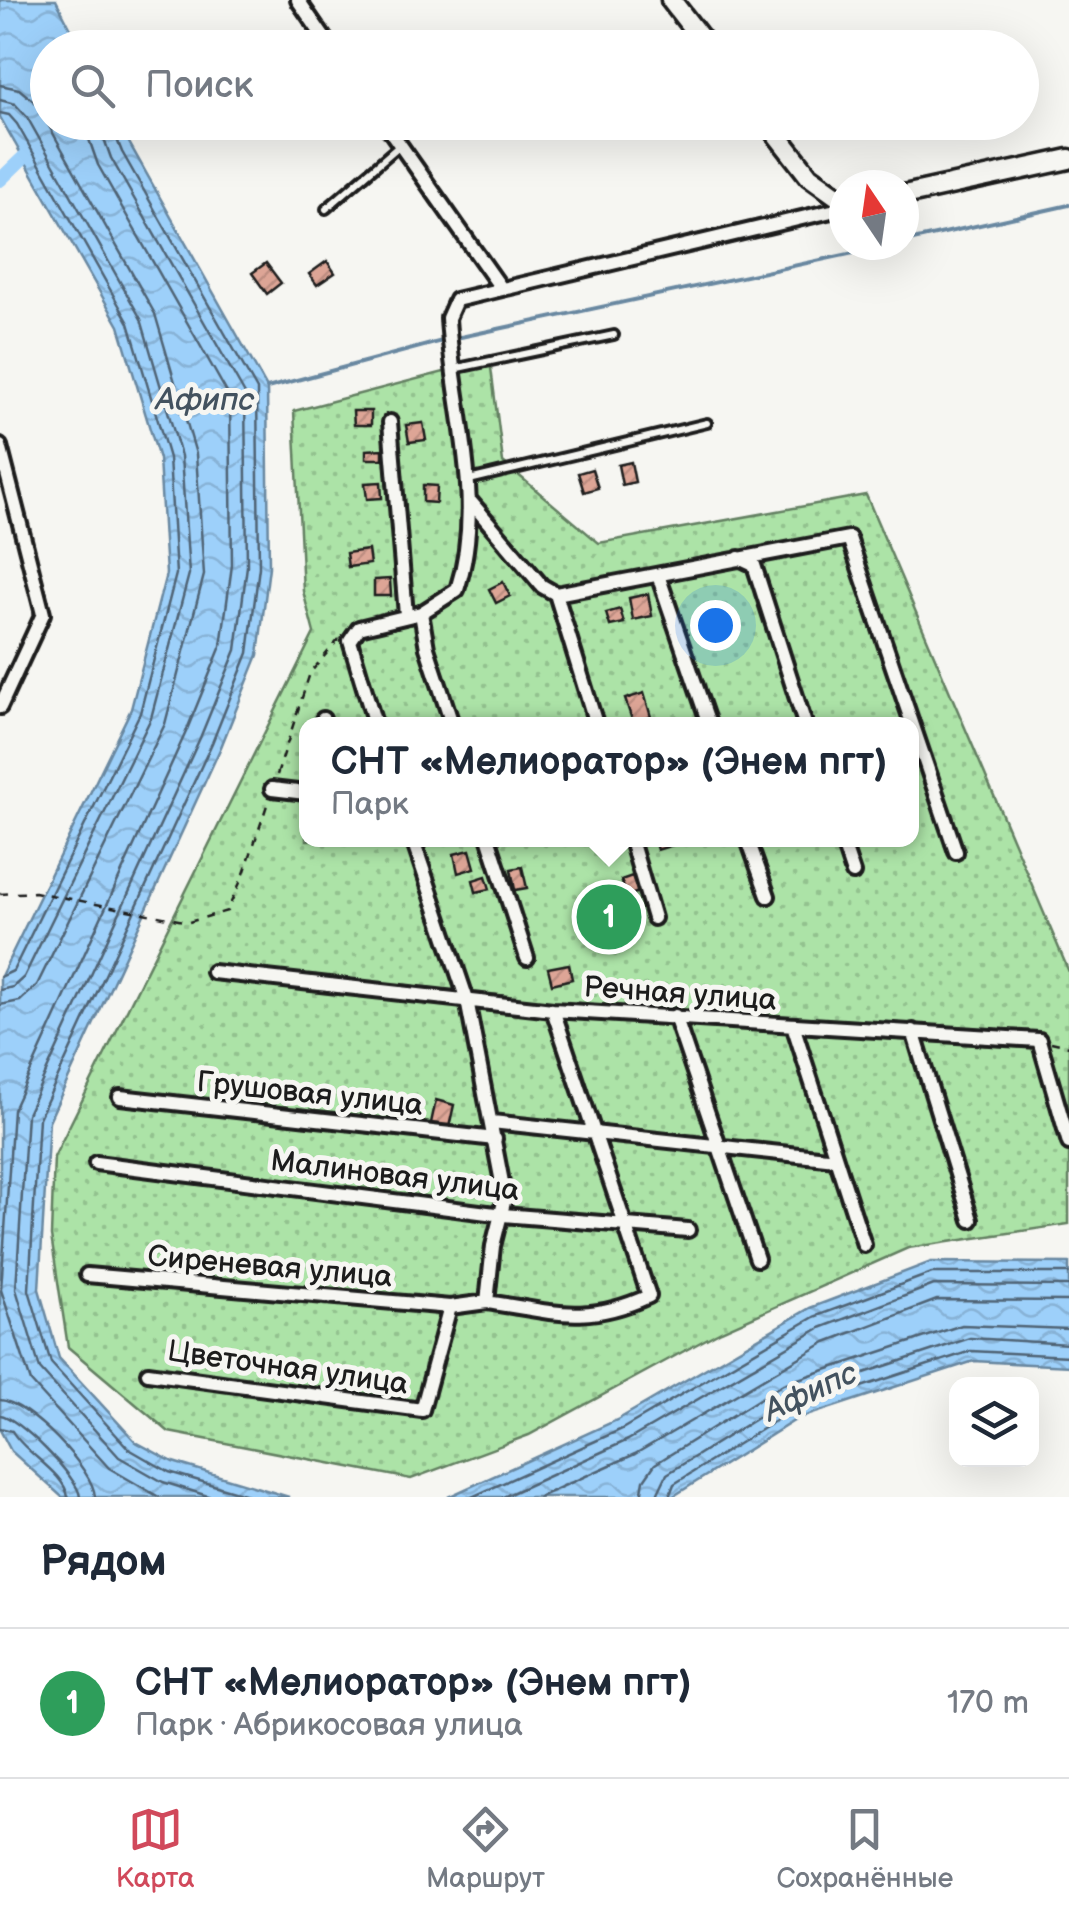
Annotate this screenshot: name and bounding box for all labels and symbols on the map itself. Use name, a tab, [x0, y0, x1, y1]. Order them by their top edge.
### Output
north arrow	[829, 170, 919, 260]
water label: Афипс	[154, 381, 254, 420]
your location	[690, 600, 741, 651]
pin: 1	[576, 880, 642, 954]
street label: Речная улица	[582, 969, 778, 1019]
street label: Грушовая улица	[195, 1064, 425, 1124]
street label: Малиновая улица	[268, 1143, 522, 1209]
street label: Сиреневая улица	[146, 1238, 394, 1296]
street label: Цветочная улица	[165, 1333, 411, 1403]
water label: Афипс	[756, 1354, 864, 1432]

